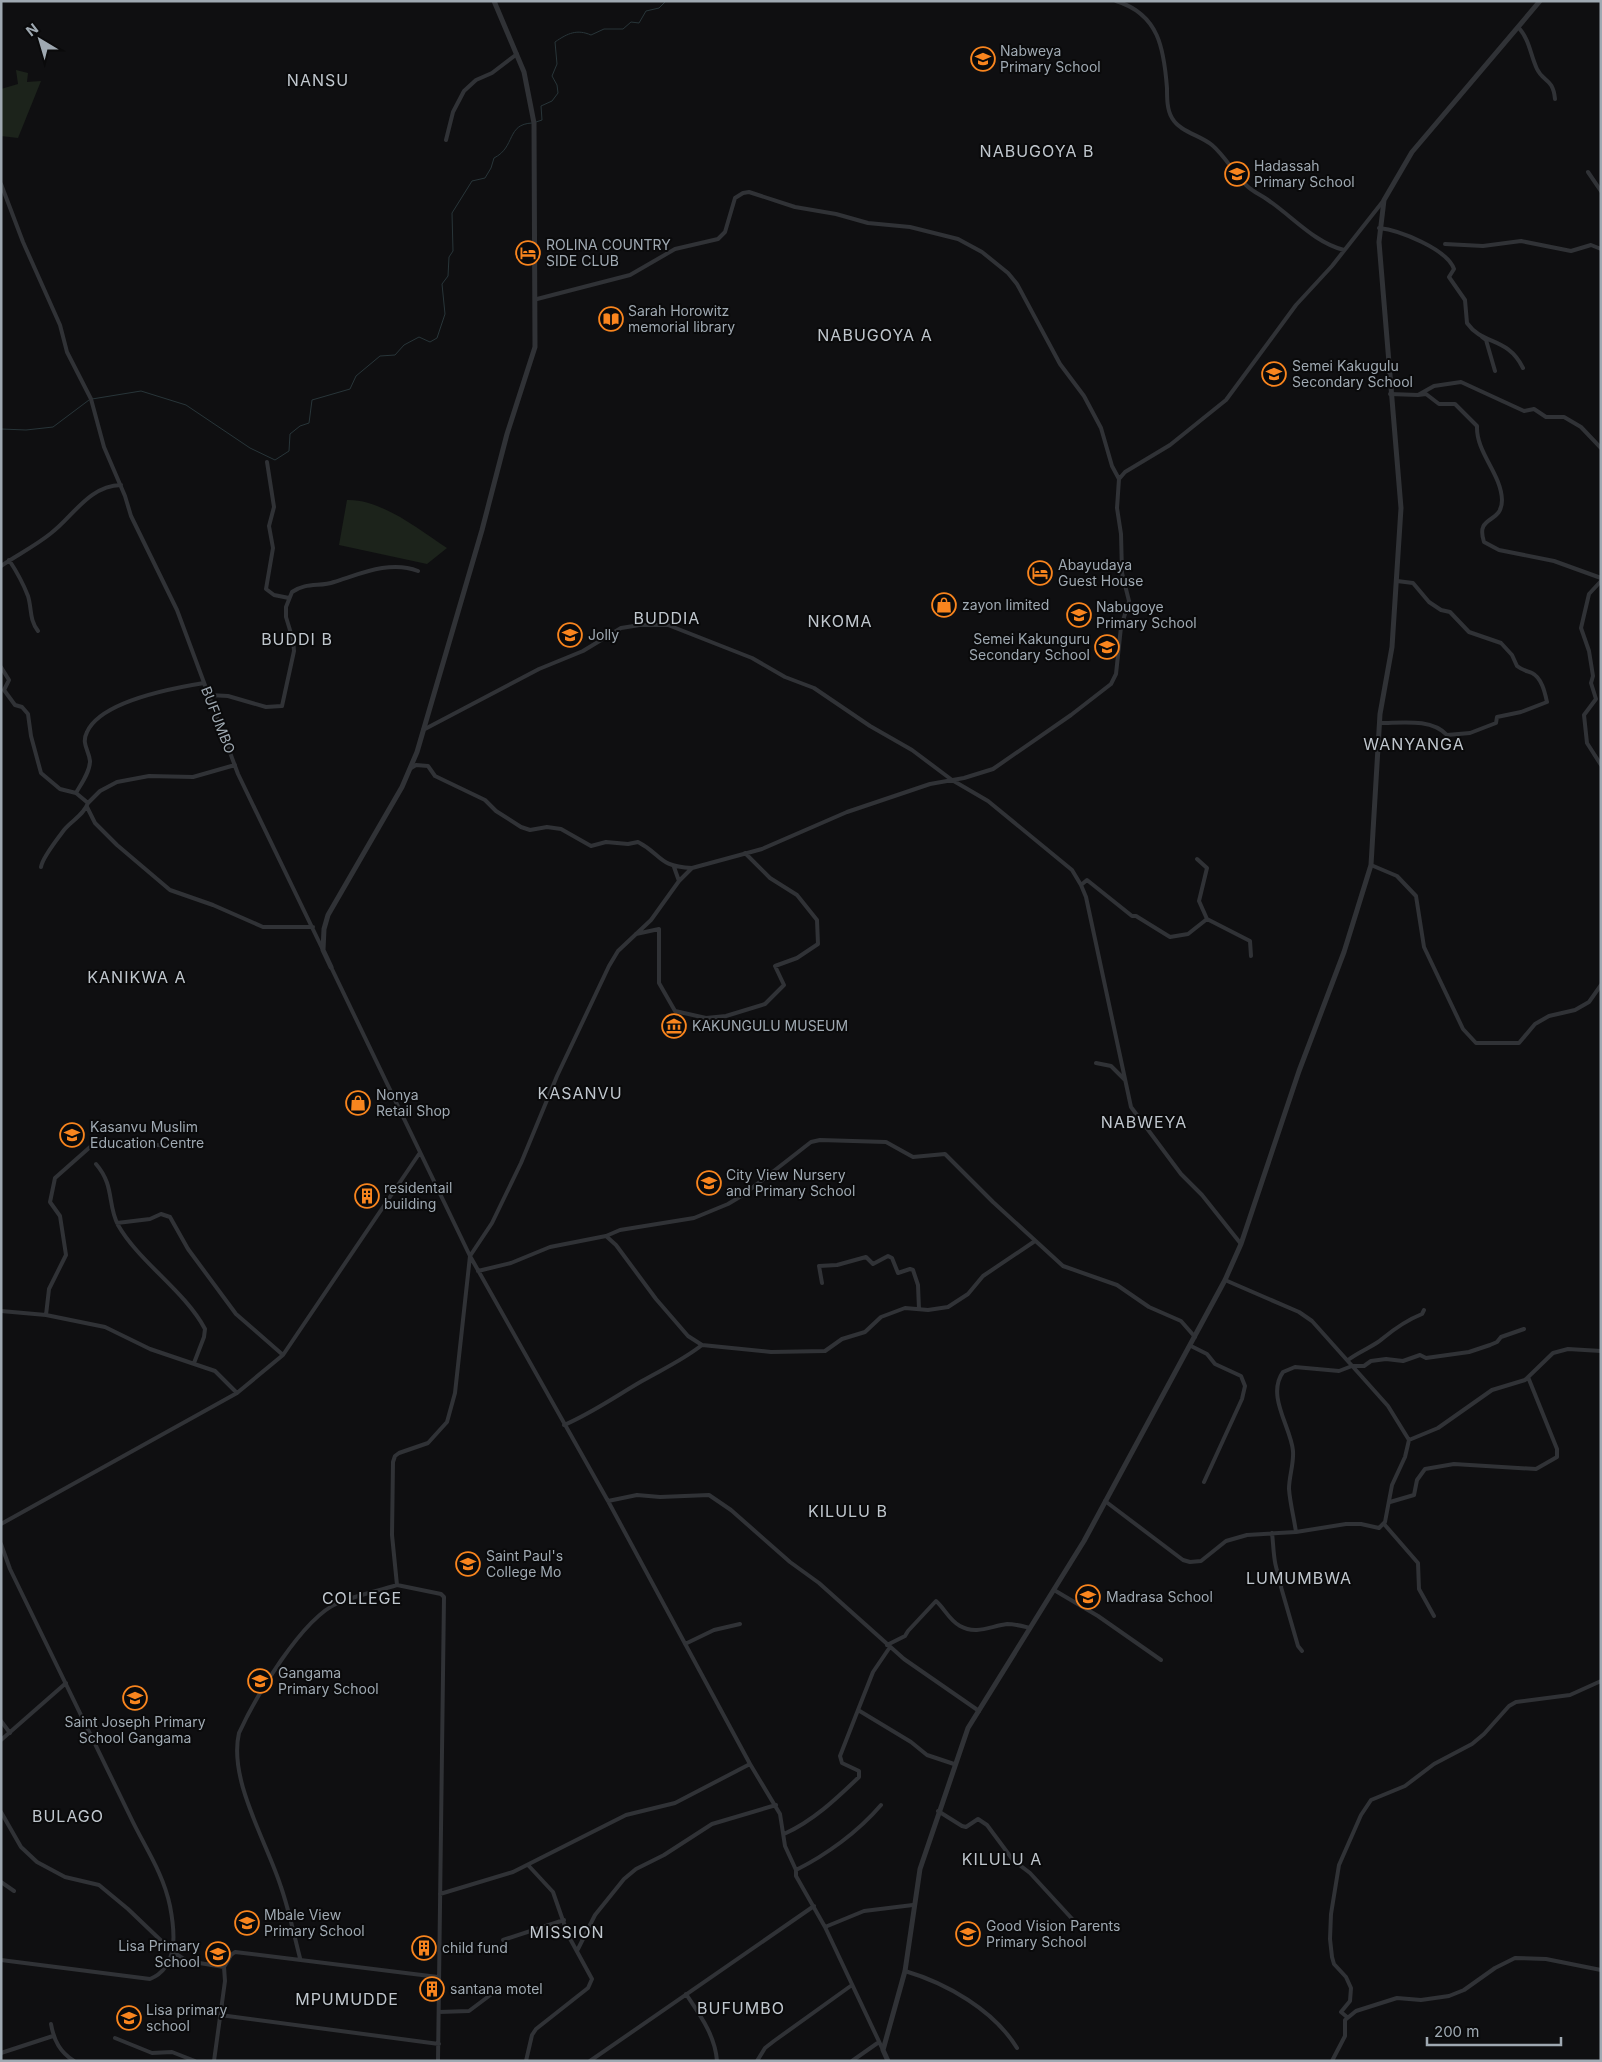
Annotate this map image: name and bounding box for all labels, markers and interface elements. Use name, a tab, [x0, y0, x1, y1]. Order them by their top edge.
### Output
north arrow	[15, 15, 65, 65]
text: N	[22, 19, 41, 39]
place label: Nabweya Primary School	[1000, 42, 1101, 75]
school or university icon: Nabweya Primary School	[970, 46, 996, 72]
district label: NANSU	[287, 70, 349, 90]
district label: NABUGOYA B	[980, 141, 1094, 161]
place label: Hadassah Primary School	[1254, 157, 1355, 190]
school or university icon: Hadassah Primary School	[1224, 161, 1250, 187]
place label: ROLINA COUNTRY SIDE CLUB	[546, 236, 671, 269]
hotel icon: ROLINA COUNTRY SIDE CLUB	[515, 240, 541, 266]
place label: Sarah Horowitz memorial library	[628, 302, 735, 335]
library icon: Sarah Horowitz memorial library	[598, 306, 624, 332]
district label: NABUGOYA A	[817, 325, 933, 345]
place label: Semei Kakugulu Secondary School	[1292, 357, 1413, 390]
school or university icon: Semei Kakugulu Secondary School	[1261, 361, 1287, 387]
place label: Abayudaya Guest House	[1058, 556, 1143, 589]
hotel icon: Abayudaya Guest House	[1027, 560, 1053, 586]
shop icon: zayon limited	[931, 592, 957, 618]
place label: zayon limited	[962, 596, 1049, 613]
place label: Nabugoye Primary School	[1096, 598, 1197, 631]
school or university icon: Nabugoye Primary School	[1066, 602, 1092, 628]
district label: BUDDIA	[634, 608, 700, 628]
district label: NKOMA	[808, 611, 873, 631]
school or university icon: Jolly	[557, 622, 583, 648]
place label: Jolly	[588, 626, 619, 643]
district label: BUDDI B	[261, 629, 333, 649]
place label: Semei Kakunguru Secondary School	[969, 630, 1090, 663]
school or university icon: Semei Kakunguru Secondary School	[1094, 634, 1120, 660]
street label: BUFUMBO	[198, 684, 239, 756]
district label: WANYANGA	[1363, 734, 1465, 754]
district label: KANIKWA A	[87, 967, 187, 987]
museum icon: KAKUNGULU MUSEUM	[661, 1013, 687, 1039]
place label: KAKUNGULU MUSEUM	[692, 1017, 848, 1034]
district label: KASANVU	[537, 1083, 623, 1103]
place label: Nonya Retail Shop	[376, 1086, 450, 1119]
shop icon: Nonya Retail Shop	[345, 1090, 371, 1116]
district label: NABWEYA	[1101, 1112, 1187, 1132]
place label: Kasanvu Muslim Education Centre	[90, 1118, 204, 1151]
school or university icon: Kasanvu Muslim Education Centre	[59, 1122, 85, 1148]
place label: City View Nursery and Primary School	[726, 1166, 855, 1199]
school or university icon: City View Nursery and Primary School	[696, 1170, 722, 1196]
place label: residentail building	[384, 1179, 452, 1212]
building icon: residentail building	[354, 1183, 380, 1209]
district label: KILULU B	[808, 1501, 888, 1521]
place label: Saint Paul's College Mo	[486, 1547, 563, 1580]
school or university icon: Saint Paul's College Mo	[455, 1551, 481, 1577]
district label: LUMUMBWA	[1246, 1568, 1352, 1588]
school or university icon: Madrasa School	[1075, 1584, 1101, 1610]
district label: COLLEGE	[322, 1588, 402, 1608]
place label: Madrasa School	[1106, 1588, 1213, 1605]
place label: Gangama Primary School	[278, 1664, 379, 1697]
school or university icon: Gangama Primary School	[247, 1668, 273, 1694]
school or university icon: Saint Joseph Primary School Gangama	[122, 1685, 148, 1711]
place label: Saint Joseph Primary School Gangama	[64, 1713, 206, 1746]
district label: BULAGO	[32, 1806, 104, 1826]
district label: KILULU A	[962, 1849, 1042, 1869]
place label: Mbale View Primary School	[264, 1906, 365, 1939]
school or university icon: Mbale View Primary School	[234, 1910, 260, 1936]
place label: Good Vision Parents Primary School	[986, 1917, 1120, 1950]
school or university icon: Good Vision Parents Primary School	[955, 1921, 981, 1947]
district label: MISSION	[530, 1922, 604, 1942]
building icon: child fund	[411, 1935, 437, 1961]
place label: Lisa Primary School	[118, 1937, 200, 1970]
place label: child fund	[442, 1939, 508, 1956]
school or university icon: Lisa Primary School	[205, 1941, 231, 1967]
building icon: santana motel	[419, 1976, 445, 2002]
place label: santana motel	[450, 1980, 543, 1997]
district label: MPUMUDDE	[295, 1989, 399, 2009]
district label: BUFUMBO	[697, 1998, 785, 2018]
place label: Lisa primary school	[146, 2001, 228, 2034]
school or university icon: Lisa primary school	[116, 2005, 142, 2031]
scale bar	[1427, 2014, 1561, 2046]
text: 200 m	[1434, 2022, 1479, 2041]

